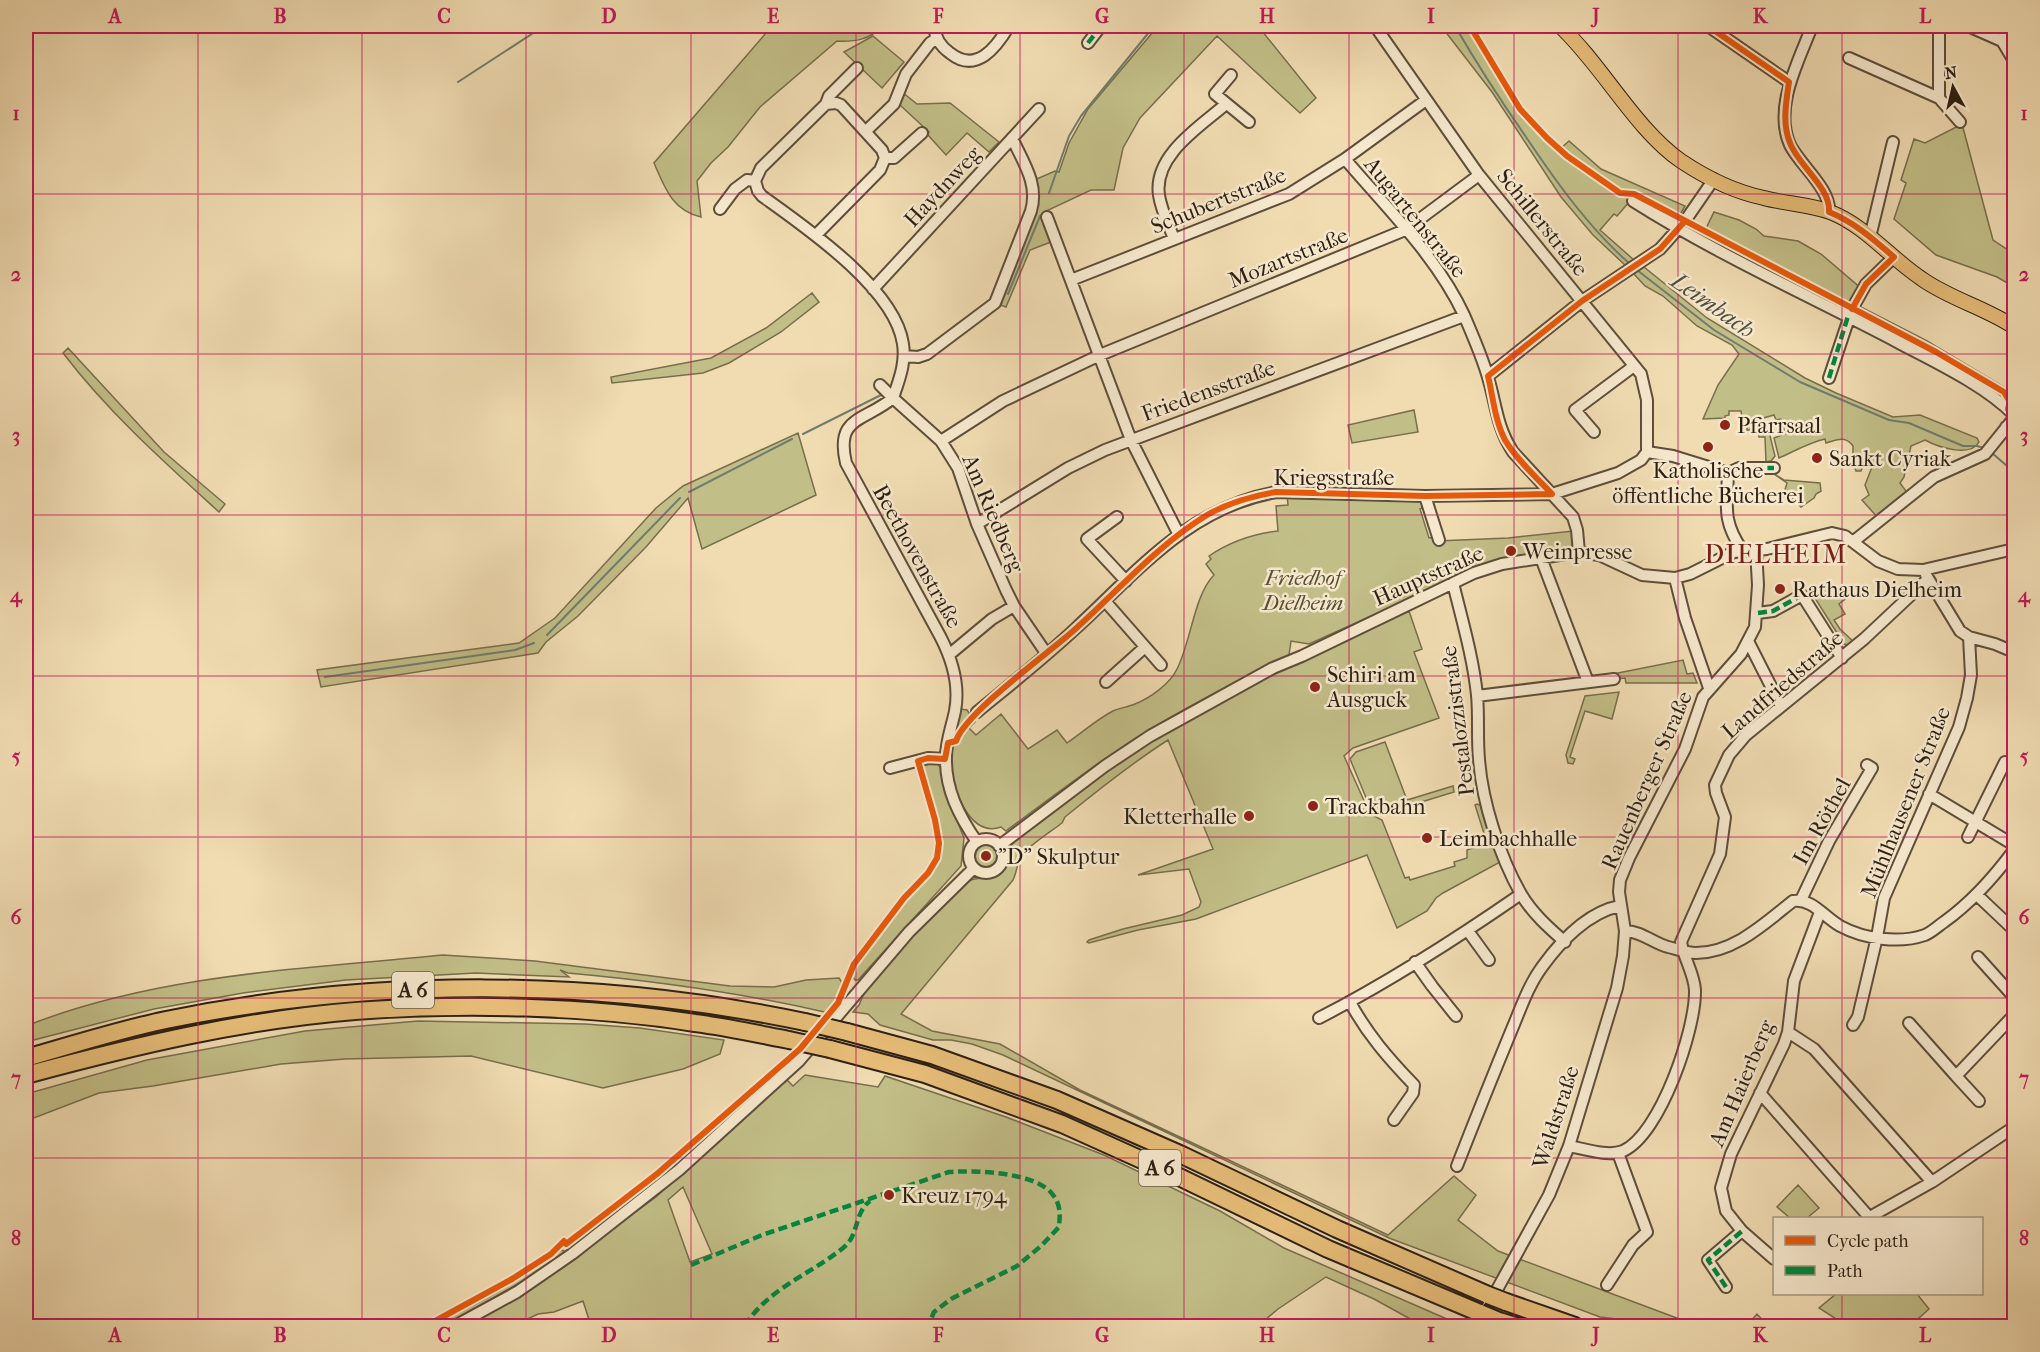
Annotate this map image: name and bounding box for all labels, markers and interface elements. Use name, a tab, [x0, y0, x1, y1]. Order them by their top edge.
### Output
text: A	[107, 5, 123, 28]
text: B	[273, 5, 287, 28]
text: C	[437, 5, 451, 28]
text: D	[601, 5, 617, 28]
text: E	[767, 5, 779, 28]
text: F	[932, 5, 944, 28]
text: G	[1095, 5, 1109, 28]
text: H	[1259, 5, 1275, 28]
text: I	[1427, 5, 1435, 28]
text: J	[1590, 5, 1600, 28]
text: K	[1753, 5, 1769, 28]
text: L	[1919, 5, 1932, 28]
north arrow	[1923, 57, 1983, 117]
text: N	[1944, 62, 1959, 83]
text: 1	[12, 102, 20, 125]
text: 1	[2020, 102, 2028, 125]
street label: Haydnweg	[899, 141, 987, 233]
street label: Augartenstraße	[1358, 151, 1472, 283]
street label: Schubertstraße	[1147, 162, 1290, 240]
street label: Schillerstraße	[1491, 164, 1593, 282]
street label: Mozartstraße	[1225, 222, 1352, 294]
text: 2	[11, 263, 21, 286]
text: 2	[2019, 263, 2029, 286]
water label: Leimbach	[1664, 265, 1760, 344]
street label: Friedensstraße	[1138, 355, 1279, 427]
place label: Pfarrsaal	[1737, 413, 1821, 439]
marker: Pfarrsaal	[1718, 418, 1732, 432]
text: 3	[12, 424, 20, 447]
text: 3	[2020, 424, 2028, 447]
marker: Katholische öffentliche Bücherei	[1701, 440, 1715, 454]
place label: Sankt Cyriak	[1829, 446, 1952, 472]
street label: Am Riedberg	[956, 449, 1030, 577]
marker: Sankt Cyriak	[1810, 451, 1824, 465]
place label: Katholische öffentliche Bücherei	[1612, 458, 1804, 509]
street label: Kriegsstraße	[1274, 465, 1395, 491]
street label: Beethovenstraße	[867, 480, 967, 633]
place label: Weinpresse	[1522, 539, 1632, 565]
district label: DIELHEIM	[1704, 539, 1848, 570]
street label: Hauptstraße	[1369, 540, 1488, 612]
marker: Weinpresse	[1504, 544, 1518, 558]
park label: Friedhof Dielheim	[1261, 565, 1346, 616]
place label: Rathaus Dielheim	[1792, 577, 1963, 603]
marker: Rathaus Dielheim	[1773, 582, 1787, 596]
text: 4	[9, 584, 23, 608]
text: 4	[2017, 584, 2031, 608]
street label: Landfriedstraße	[1717, 625, 1849, 745]
street label: Pestalozzistraße	[1436, 644, 1480, 798]
place label: Schiri am Ausguck	[1326, 662, 1417, 713]
marker: Schiri am Ausguck	[1308, 680, 1322, 694]
street label: Rauenberger Straße	[1596, 687, 1698, 874]
street label: Mühlhausener Straße	[1856, 703, 1956, 902]
text: 5	[12, 745, 21, 768]
text: 5	[2020, 745, 2029, 768]
street label: Im Röthel	[1787, 774, 1856, 869]
place label: Trackbahn	[1325, 794, 1426, 820]
marker: Trackbahn	[1306, 799, 1320, 813]
place label: Kletterhalle	[1123, 804, 1237, 830]
marker: Kletterhalle	[1242, 809, 1256, 823]
place label: Leimbachhalle	[1439, 826, 1577, 852]
marker: Leimbachhalle	[1420, 831, 1434, 845]
place label: "D" Skulptur	[998, 844, 1120, 870]
marker: "D" Skulptur	[979, 849, 993, 863]
text: 6	[11, 906, 23, 929]
text: 6	[2019, 906, 2031, 929]
road number: A 6	[392, 972, 434, 1008]
street label: Am Haierberg	[1703, 1016, 1780, 1151]
street label: Waldstraße	[1527, 1062, 1585, 1173]
text: 7	[10, 1067, 21, 1090]
text: 7	[2018, 1067, 2029, 1090]
road number: A 6	[1139, 1150, 1181, 1186]
place label: Kreuz 1794	[901, 1183, 1008, 1209]
marker: Kreuz 1794	[882, 1188, 896, 1202]
legend	[1773, 1217, 1983, 1295]
text: 8	[11, 1227, 21, 1250]
text: 8	[2019, 1227, 2029, 1250]
text: Cycle path	[1827, 1231, 1908, 1252]
text: Path	[1827, 1261, 1863, 1282]
text: A	[107, 1324, 123, 1347]
text: B	[273, 1324, 287, 1347]
text: C	[437, 1324, 451, 1347]
text: D	[601, 1324, 617, 1347]
text: E	[767, 1324, 779, 1347]
text: F	[932, 1324, 944, 1347]
text: G	[1095, 1324, 1109, 1347]
text: H	[1259, 1324, 1275, 1347]
text: I	[1427, 1324, 1435, 1347]
text: J	[1590, 1324, 1600, 1347]
text: K	[1753, 1324, 1769, 1347]
text: L	[1919, 1324, 1932, 1347]

